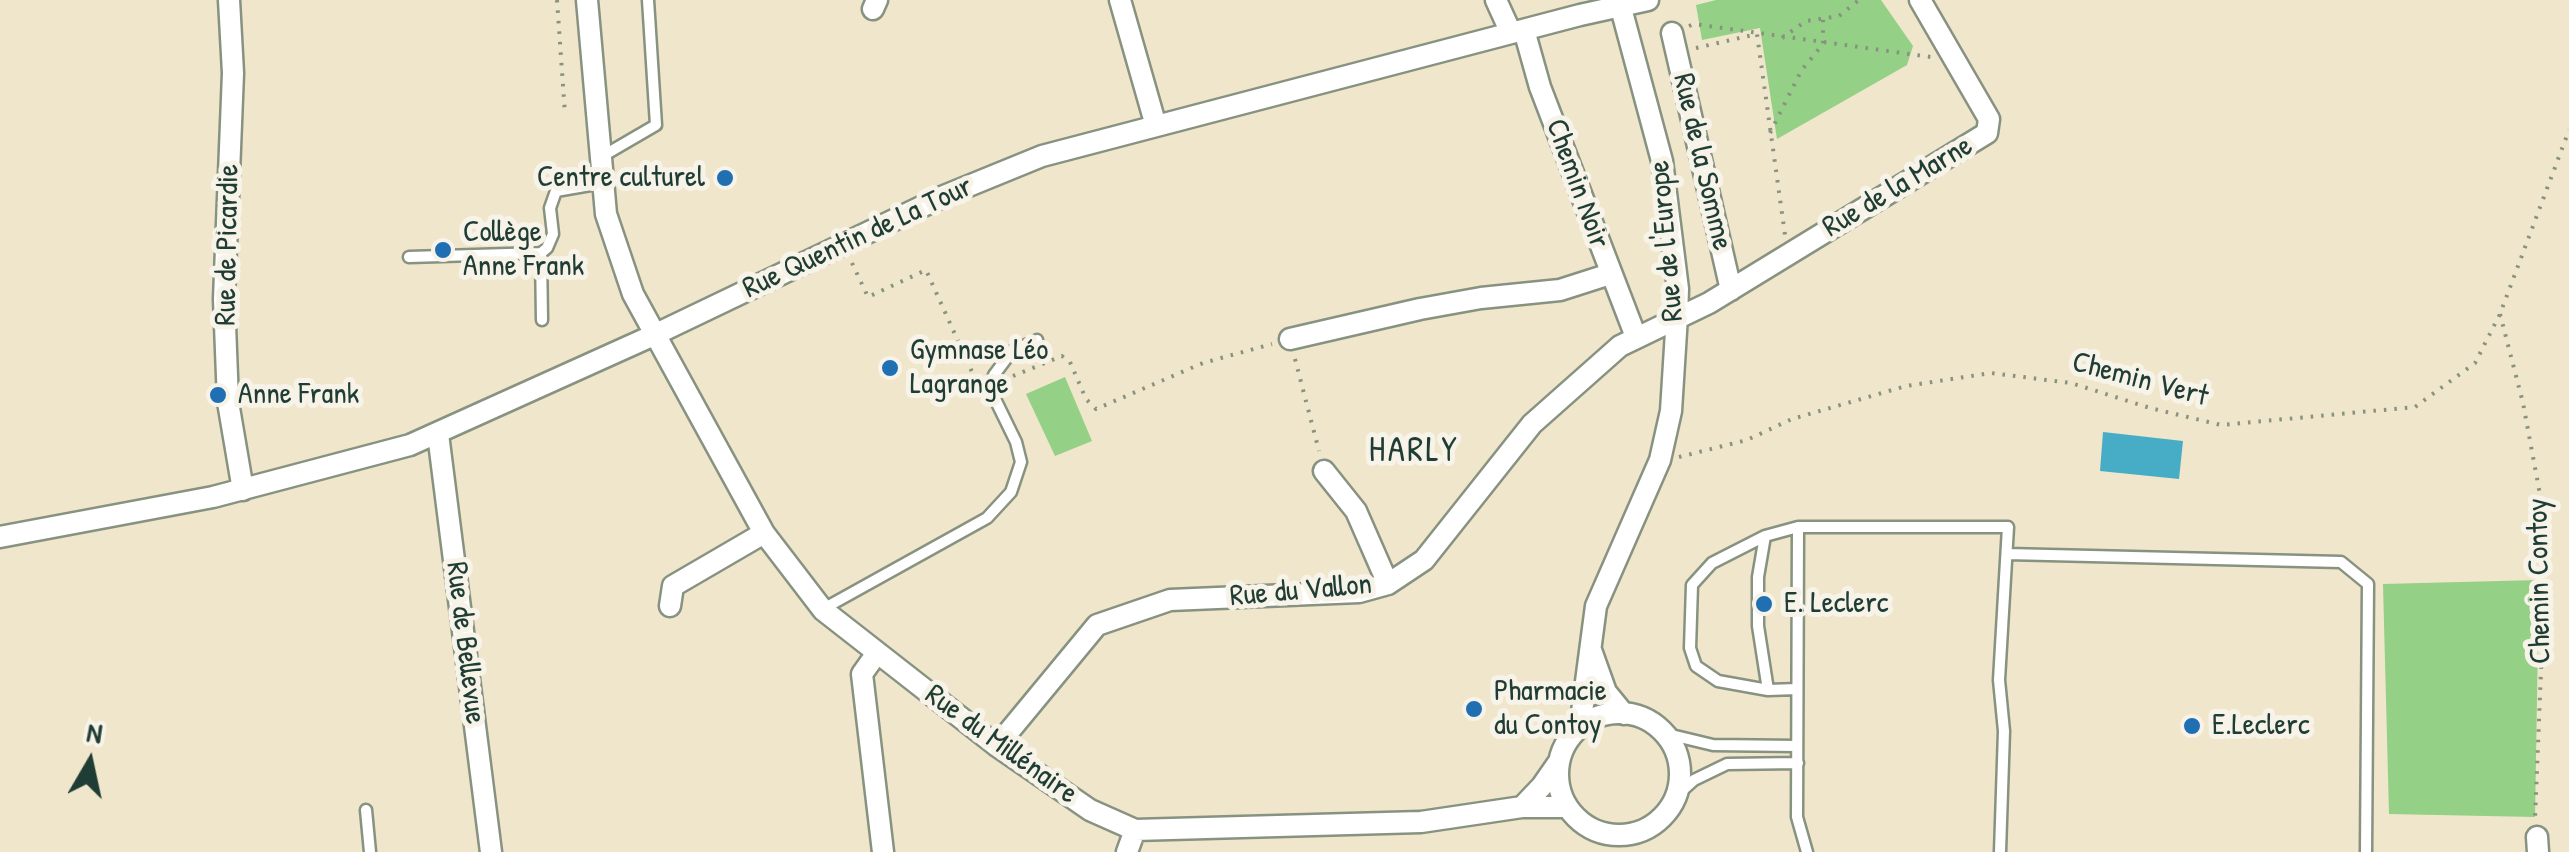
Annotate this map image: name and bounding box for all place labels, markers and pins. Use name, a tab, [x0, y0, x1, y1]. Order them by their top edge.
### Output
place label: Centre culturel	[537, 160, 705, 196]
marker: Centre culturel	[714, 167, 736, 189]
place label: Collège Anne Frank	[463, 215, 584, 286]
marker: Collège Anne Frank	[432, 239, 454, 261]
place label: Gymnase Léo Lagrange	[910, 333, 1048, 404]
marker: Gymnase Léo Lagrange	[879, 357, 901, 379]
place label: Anne Frank	[238, 377, 359, 413]
marker: Anne Frank	[207, 384, 229, 406]
place label: E. Leclerc	[1784, 586, 1888, 622]
marker: E. Leclerc	[1753, 593, 1775, 615]
place label: Pharmacie du Contoy	[1494, 674, 1607, 744]
marker: Pharmacie du Contoy	[1463, 698, 1485, 720]
place label: E.Leclerc	[2212, 708, 2310, 744]
marker: E.Leclerc	[2181, 715, 2203, 737]

